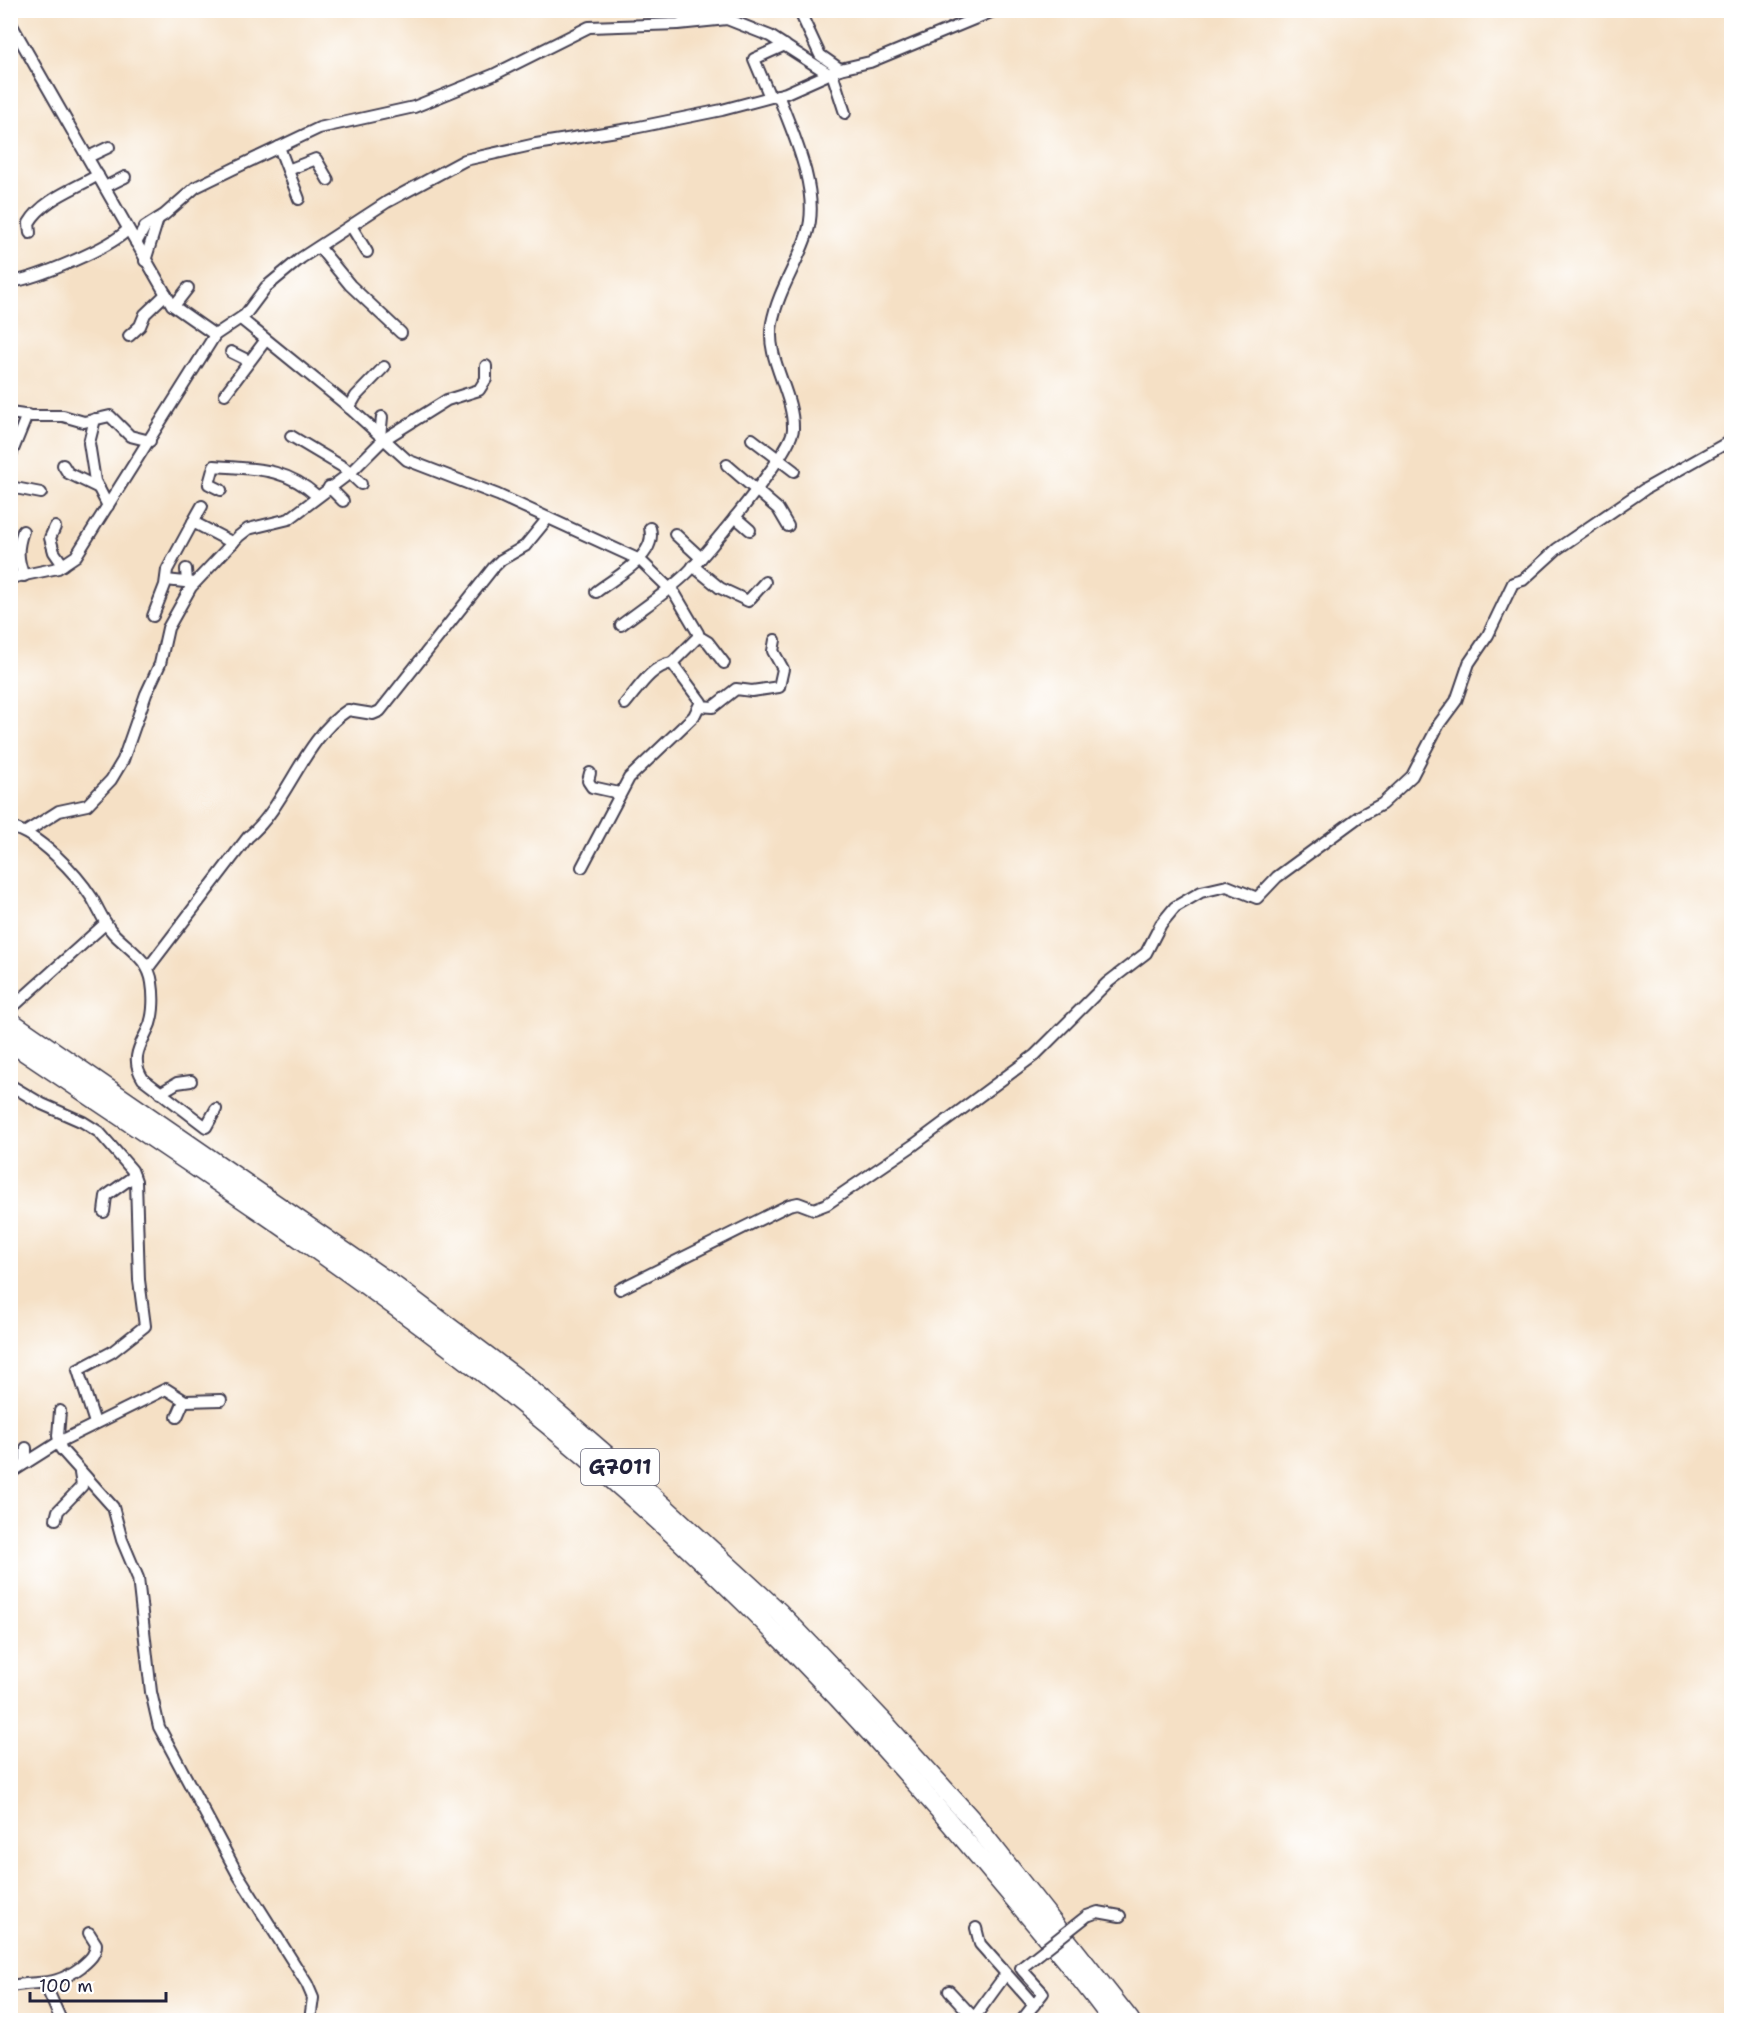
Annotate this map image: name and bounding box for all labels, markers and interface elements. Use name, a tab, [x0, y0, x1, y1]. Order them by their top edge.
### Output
road number: G7011	[581, 1449, 659, 1485]
scale bar	[30, 1965, 166, 2003]
text: 100 m	[39, 1974, 93, 1998]

